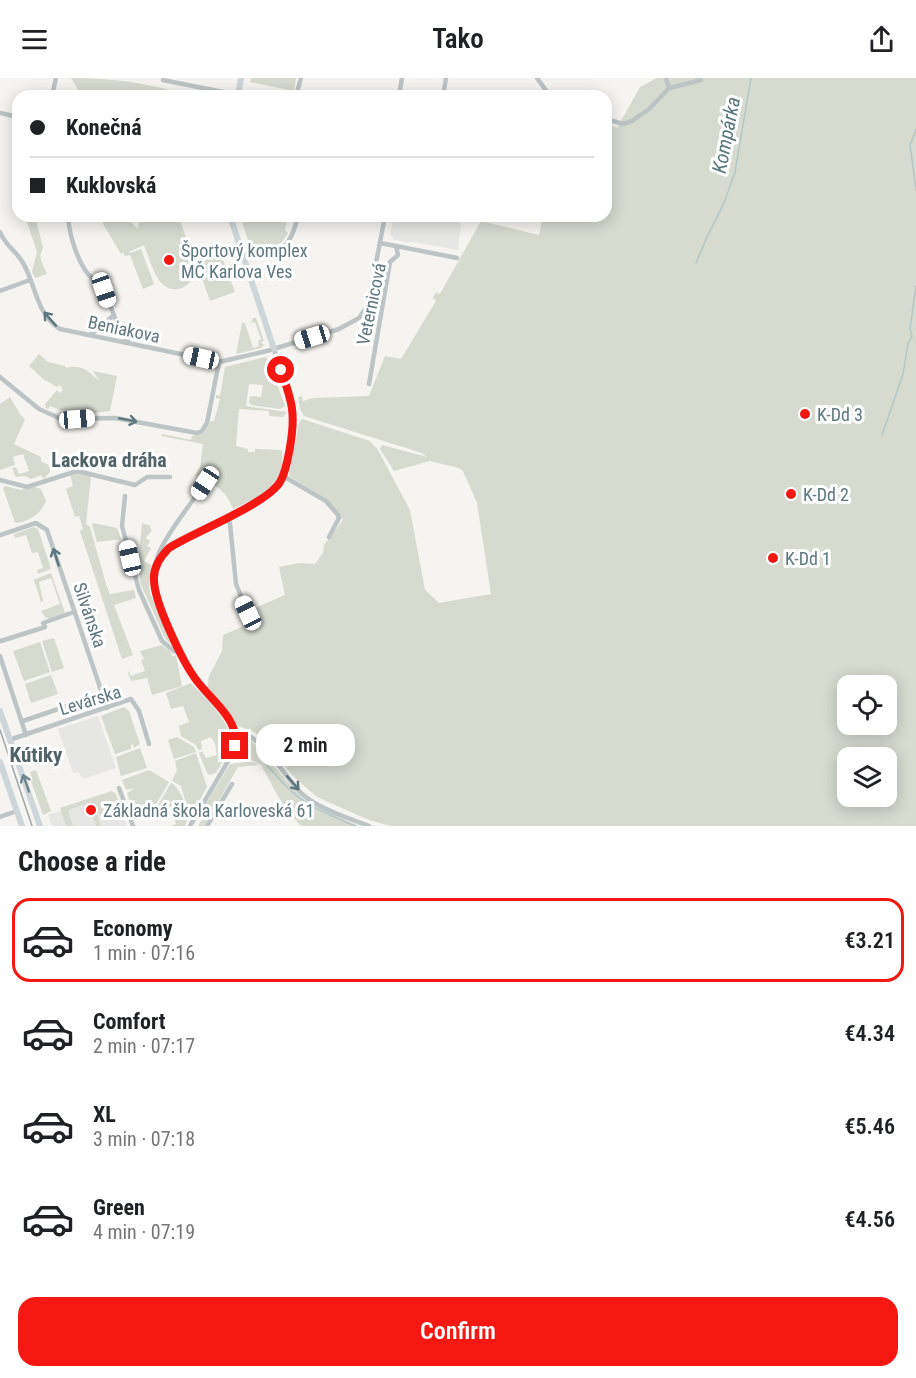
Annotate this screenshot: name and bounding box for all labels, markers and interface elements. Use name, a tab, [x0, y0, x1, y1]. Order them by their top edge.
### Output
icon: menu	[18, 23, 51, 56]
text: Tako	[432, 23, 484, 55]
icon: share	[865, 23, 898, 56]
water label: Kompárka	[707, 95, 745, 175]
text: Konečná	[66, 115, 142, 140]
text: Kuklovská	[66, 173, 156, 198]
place label: Športový komplex MČ Karlova Ves	[181, 240, 308, 282]
marker: Športový komplex MČ Karlova Ves	[162, 253, 176, 267]
street label: Veternicová	[352, 261, 390, 347]
car	[90, 270, 118, 310]
street label: Beniakova	[86, 311, 162, 347]
one-way arrow	[44, 312, 58, 328]
car	[292, 323, 332, 351]
car	[182, 345, 220, 371]
route start	[267, 356, 294, 383]
place label: K-Dd 3	[817, 404, 863, 425]
marker: K-Dd 3	[798, 407, 812, 421]
car	[58, 408, 96, 430]
one-way arrow	[118, 415, 138, 426]
district label: Lackova dráha	[51, 448, 167, 472]
car	[188, 463, 222, 503]
place label: K-Dd 2	[803, 484, 849, 505]
marker: K-Dd 2	[784, 487, 798, 501]
car	[117, 538, 143, 578]
one-way arrow	[50, 548, 61, 567]
place label: K-Dd 1	[785, 548, 831, 569]
marker: K-Dd 1	[766, 551, 780, 565]
street label: Silvánska	[69, 580, 111, 650]
car	[232, 593, 264, 633]
map controls	[837, 675, 897, 807]
button: locate	[837, 675, 897, 735]
street label: Levárska	[57, 681, 123, 719]
callout: 2 min	[256, 725, 355, 767]
route end	[221, 732, 248, 759]
text: 2 min	[283, 733, 328, 757]
district label: Kútiky	[10, 743, 63, 767]
button: layers	[837, 747, 897, 807]
one-way arrow	[20, 774, 31, 793]
one-way arrow	[286, 775, 300, 790]
place label: Základná škola Karloveská 61	[103, 800, 314, 821]
marker: Základná škola Karloveská 61	[84, 803, 98, 817]
text: Choose a ride	[18, 846, 166, 878]
icon: car	[21, 913, 75, 967]
text: Economy	[93, 916, 173, 941]
text: €3.21	[844, 928, 895, 953]
text: 1 min · 07:16	[93, 941, 195, 965]
icon: car	[21, 1006, 75, 1060]
text: Comfort	[93, 1009, 166, 1034]
text: €4.34	[844, 1021, 895, 1046]
text: 2 min · 07:17	[93, 1034, 195, 1058]
icon: car	[21, 1099, 75, 1153]
text: XL	[93, 1102, 116, 1127]
text: €5.46	[844, 1114, 895, 1139]
text: 3 min · 07:18	[93, 1127, 195, 1151]
icon: car	[21, 1192, 75, 1246]
text: Green	[93, 1195, 145, 1220]
text: €4.56	[844, 1207, 895, 1232]
text: 4 min · 07:19	[93, 1220, 195, 1244]
button: Confirm	[18, 1297, 898, 1366]

